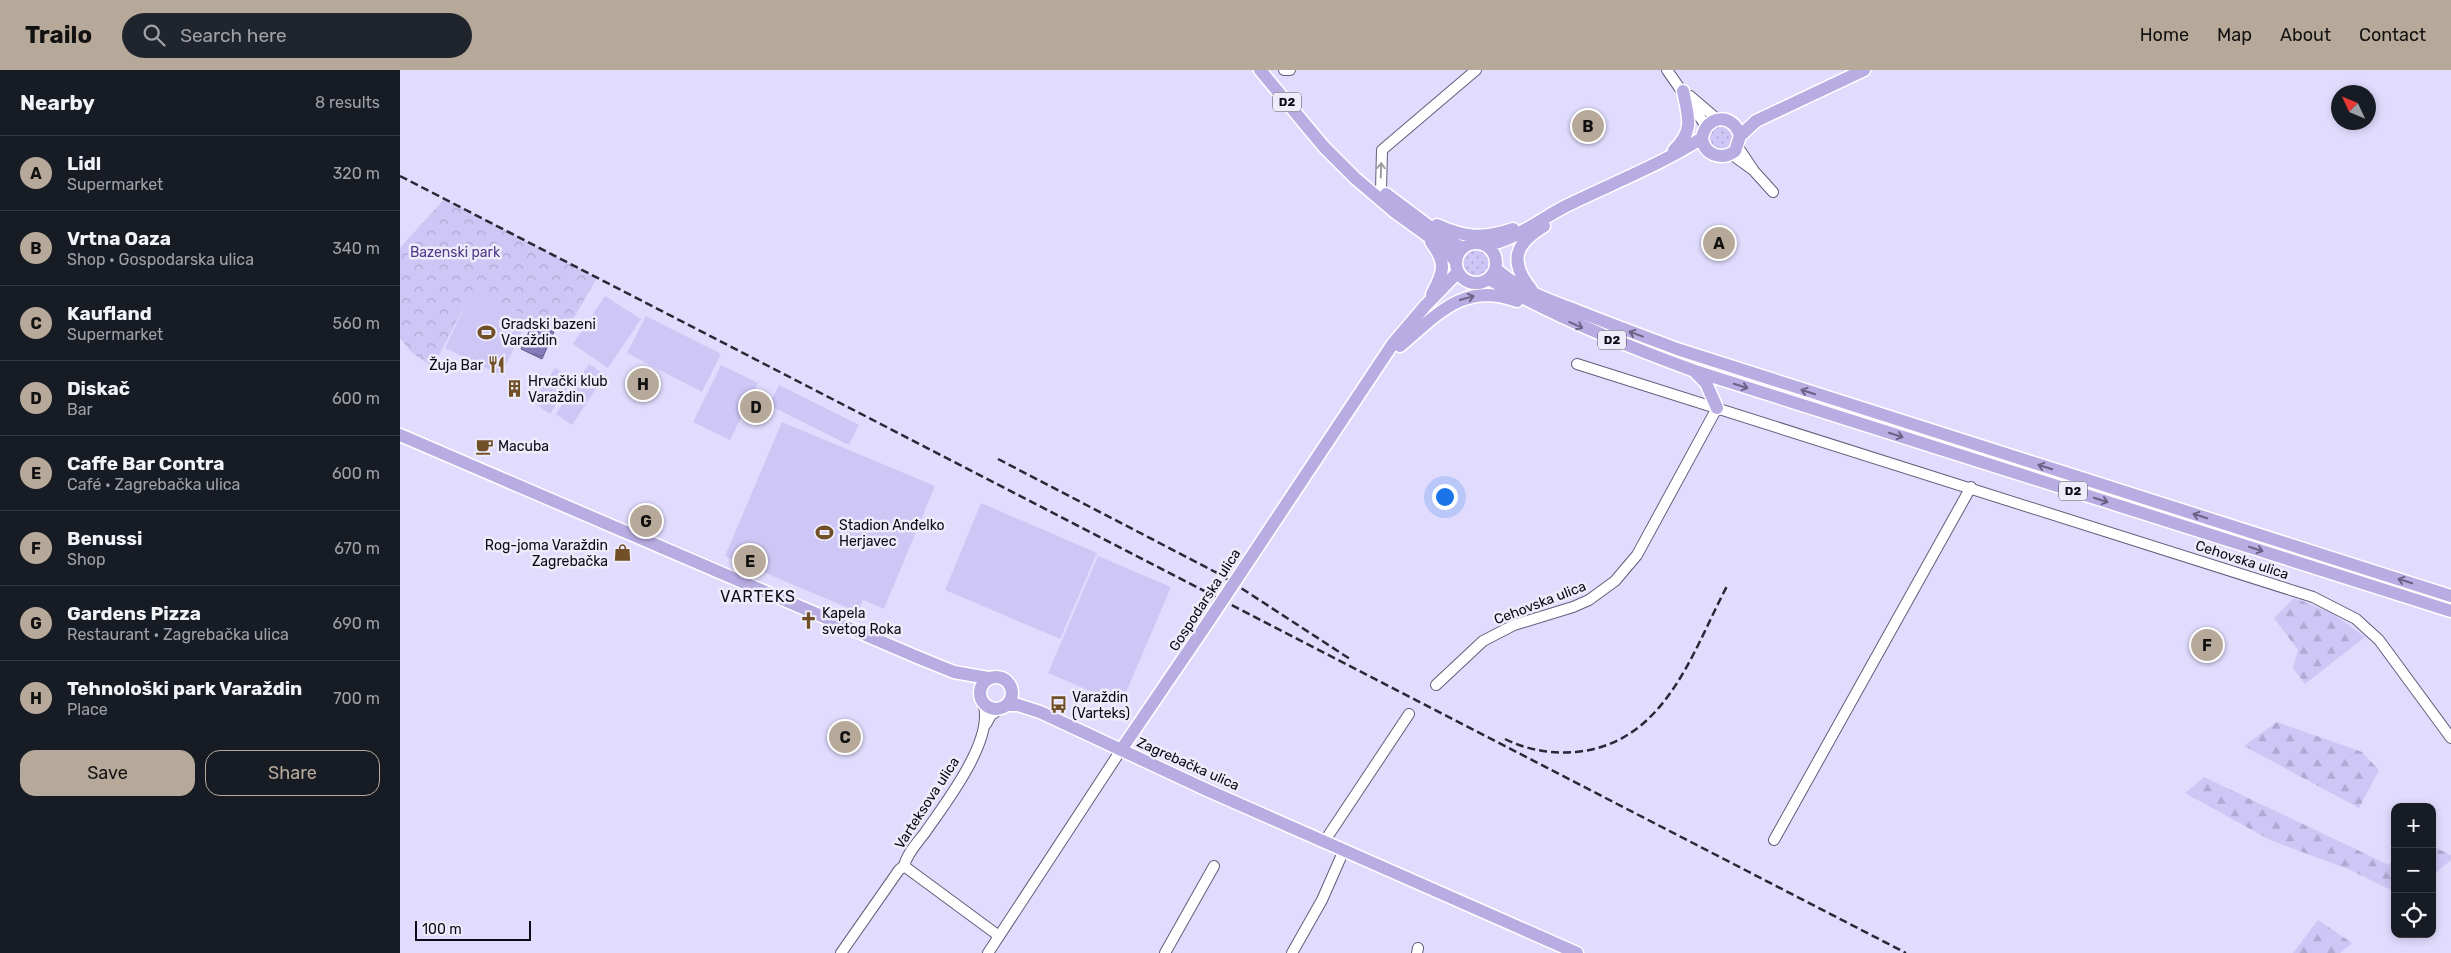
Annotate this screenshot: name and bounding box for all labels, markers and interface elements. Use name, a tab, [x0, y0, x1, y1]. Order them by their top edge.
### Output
search box	[122, 13, 472, 58]
text: Trailo	[25, 21, 92, 49]
icon: search	[140, 21, 168, 49]
text: Search here	[180, 24, 287, 47]
text: Home	[2140, 24, 2189, 46]
text: Map	[2217, 24, 2252, 46]
text: About	[2280, 24, 2331, 46]
text: Contact	[2359, 24, 2426, 46]
north arrow	[2331, 85, 2376, 130]
text: Nearby	[20, 90, 95, 115]
road number: D2	[1273, 92, 1301, 112]
text: 8 results	[315, 93, 380, 112]
pin: B	[1572, 107, 1604, 145]
text: Lidl	[67, 152, 101, 175]
one-way arrow	[1377, 162, 1386, 178]
text: A	[30, 164, 42, 183]
text: 320 m	[333, 164, 380, 183]
text: Supermarket	[67, 175, 163, 194]
pin: A	[1703, 224, 1735, 262]
text: Vrtna Oaza	[67, 227, 171, 250]
text: B	[30, 239, 42, 258]
text: 340 m	[332, 239, 380, 258]
park label: Bazenski park	[410, 244, 501, 261]
text: Shop · Gospodarska ulica	[67, 250, 254, 269]
one-way arrow	[1459, 293, 1475, 302]
text: Kaufland	[67, 302, 152, 325]
text: C	[30, 314, 42, 333]
text: 560 m	[333, 314, 380, 333]
place label: Gradski bazeni Varaždin	[501, 316, 596, 349]
one-way arrow	[1568, 320, 1583, 330]
sports icon: Gradski bazeni Varaždin	[477, 322, 497, 342]
text: Supermarket	[67, 325, 163, 344]
one-way arrow	[1629, 329, 1644, 338]
road number: D2	[1598, 330, 1626, 350]
restaurant icon: Žuja Bar	[487, 355, 507, 375]
place label: Žuja Bar	[429, 356, 484, 374]
pin: H	[627, 365, 659, 403]
place label: Hrvački klub Varaždin	[528, 373, 608, 406]
text: Diskač	[67, 377, 130, 400]
building icon: Hrvački klub Varaždin	[504, 379, 524, 399]
one-way arrow	[1733, 382, 1748, 391]
one-way arrow	[1800, 387, 1816, 396]
pin: D	[740, 388, 772, 426]
text: D	[30, 389, 42, 408]
text: 600 m	[332, 389, 380, 408]
text: Bar	[67, 400, 93, 419]
one-way arrow	[1887, 431, 1903, 441]
cafe icon: Macuba	[474, 436, 494, 456]
place label: Macuba	[498, 438, 549, 455]
text: Caffe Bar Contra	[67, 452, 224, 475]
one-way arrow	[2037, 462, 2053, 472]
text: E	[31, 464, 41, 483]
text: 600 m	[332, 464, 380, 483]
text: Café · Zagrebačka ulica	[67, 475, 240, 494]
road number: D2	[2059, 482, 2087, 501]
your location	[1432, 484, 1458, 510]
one-way arrow	[2092, 496, 2108, 506]
pin: G	[630, 502, 662, 540]
one-way arrow	[2192, 511, 2208, 521]
place label: Stadion Anđelko Herjavec	[839, 517, 945, 550]
sports icon: Stadion Anđelko Herjavec	[815, 523, 835, 543]
text: Benussi	[67, 527, 143, 550]
place label: Rog-joma Varaždin Zagrebačka	[485, 537, 608, 570]
street label: Cehovska ulica	[2193, 537, 2291, 583]
text: F	[31, 539, 41, 558]
text: 670 m	[334, 539, 380, 558]
pin: E	[734, 542, 766, 580]
shop icon: Rog-joma Varaždin Zagrebačka	[612, 543, 632, 563]
one-way arrow	[2247, 545, 2263, 555]
street label: Gospodarska ulica	[1166, 546, 1244, 654]
text: Shop	[67, 550, 105, 569]
one-way arrow	[2397, 576, 2413, 586]
street label: Cehovska ulica	[1492, 578, 1588, 628]
district label: VARTEKS	[720, 587, 796, 606]
text: Gardens Pizza	[67, 602, 201, 625]
place label: Kapela svetog Roka	[822, 605, 901, 638]
church icon: Kapela svetog Roka	[798, 611, 818, 631]
text: G	[30, 614, 42, 633]
text: 690 m	[333, 614, 380, 633]
text: Restaurant · Zagrebačka ulica	[67, 625, 289, 644]
pin: F	[2191, 626, 2223, 664]
text: Tehnološki park Varaždin	[67, 677, 302, 700]
text: H	[30, 689, 42, 708]
text: 700 m	[333, 689, 380, 708]
place label: Varaždin (Varteks)	[1072, 689, 1130, 722]
bus stop icon: Varaždin (Varteks)	[1048, 695, 1068, 715]
text: Place	[67, 700, 108, 719]
pin: C	[829, 718, 861, 756]
street label: Zagrebačka ulica	[1134, 734, 1242, 794]
button: Save	[20, 750, 195, 796]
button: Share	[205, 750, 380, 796]
street label: Varteksova ulica	[891, 754, 963, 852]
map controls	[2391, 803, 2436, 938]
button: +	[2391, 803, 2436, 848]
button: −	[2391, 848, 2436, 893]
button: locate	[2391, 893, 2436, 938]
scale bar	[415, 918, 531, 941]
text: 100 m	[422, 921, 462, 938]

